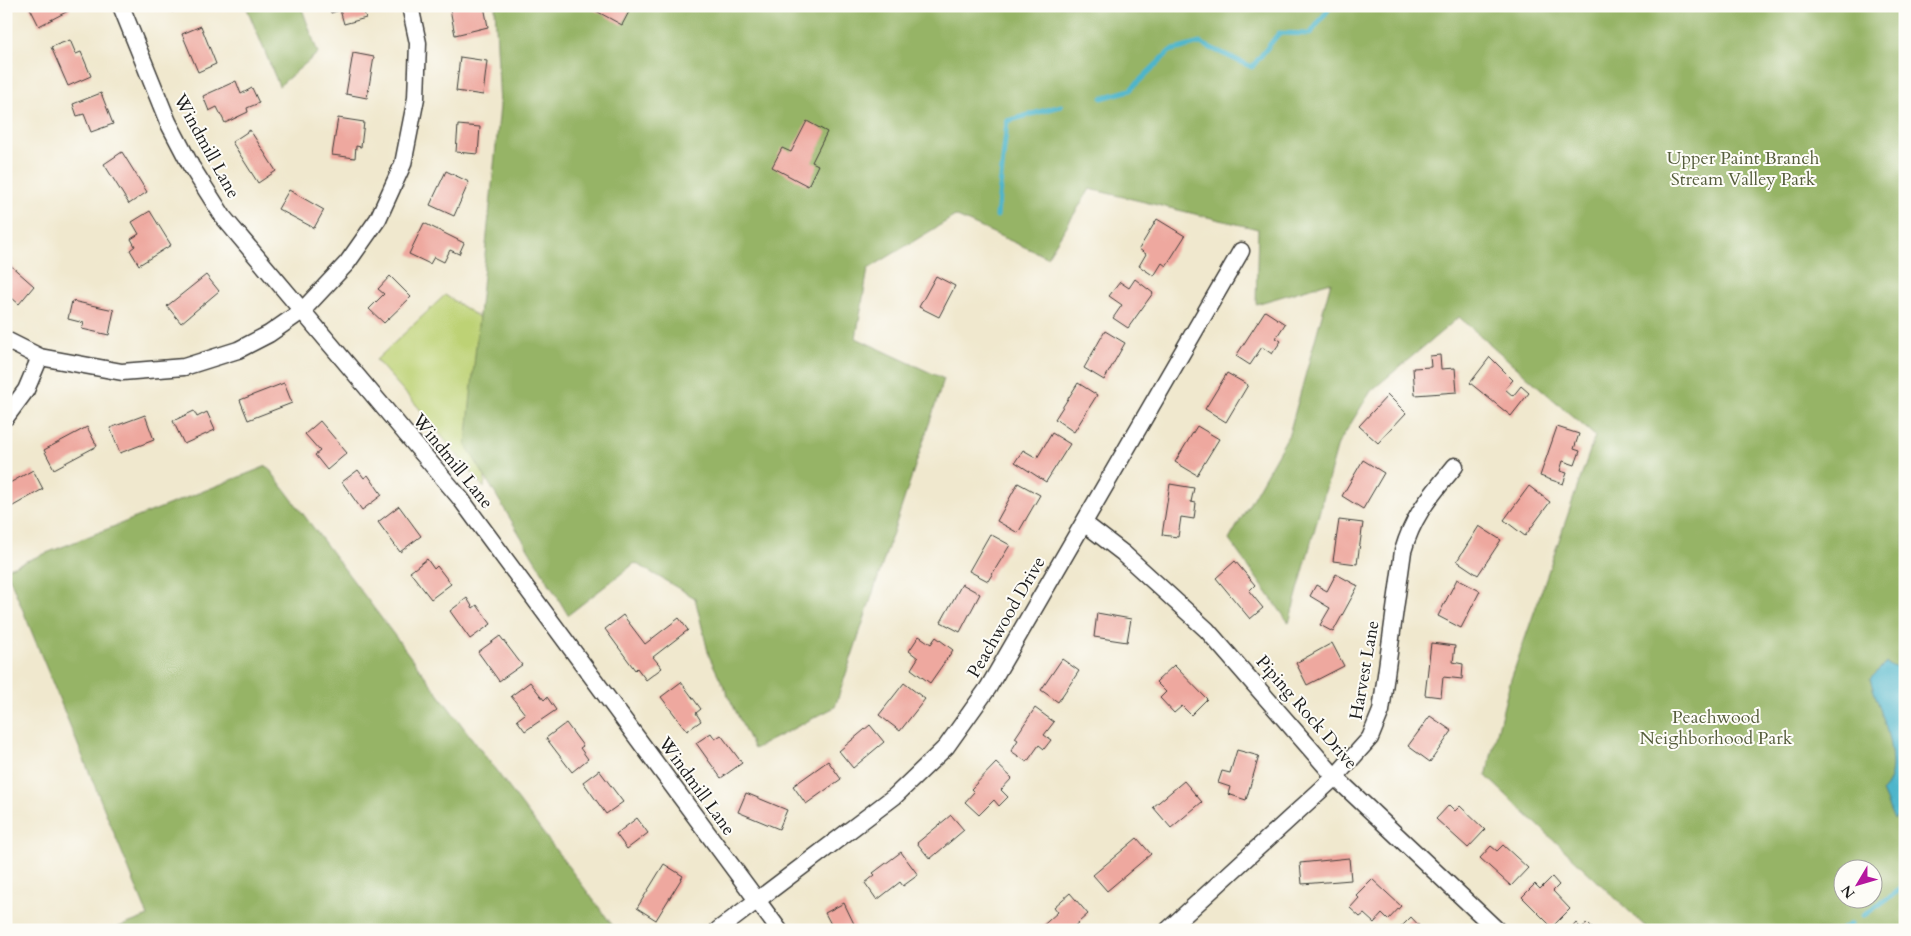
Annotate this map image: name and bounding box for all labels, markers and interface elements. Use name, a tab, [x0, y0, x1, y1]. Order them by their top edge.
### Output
street label: Windmill Lane	[167, 89, 246, 203]
park label: Upper Paint Branch Stream Valley Park	[1667, 146, 1819, 192]
street label: Windmill Lane	[406, 408, 499, 514]
street label: Peachwood Drive	[961, 552, 1051, 683]
street label: Harvest Lane	[1343, 619, 1386, 722]
street label: Piping Rock Drive	[1250, 650, 1363, 775]
park label: Peachwood Neighborhood Park	[1640, 705, 1793, 751]
street label: Windmill Lane	[652, 731, 741, 841]
north arrow	[1834, 858, 1884, 908]
text: N	[1837, 881, 1859, 902]

